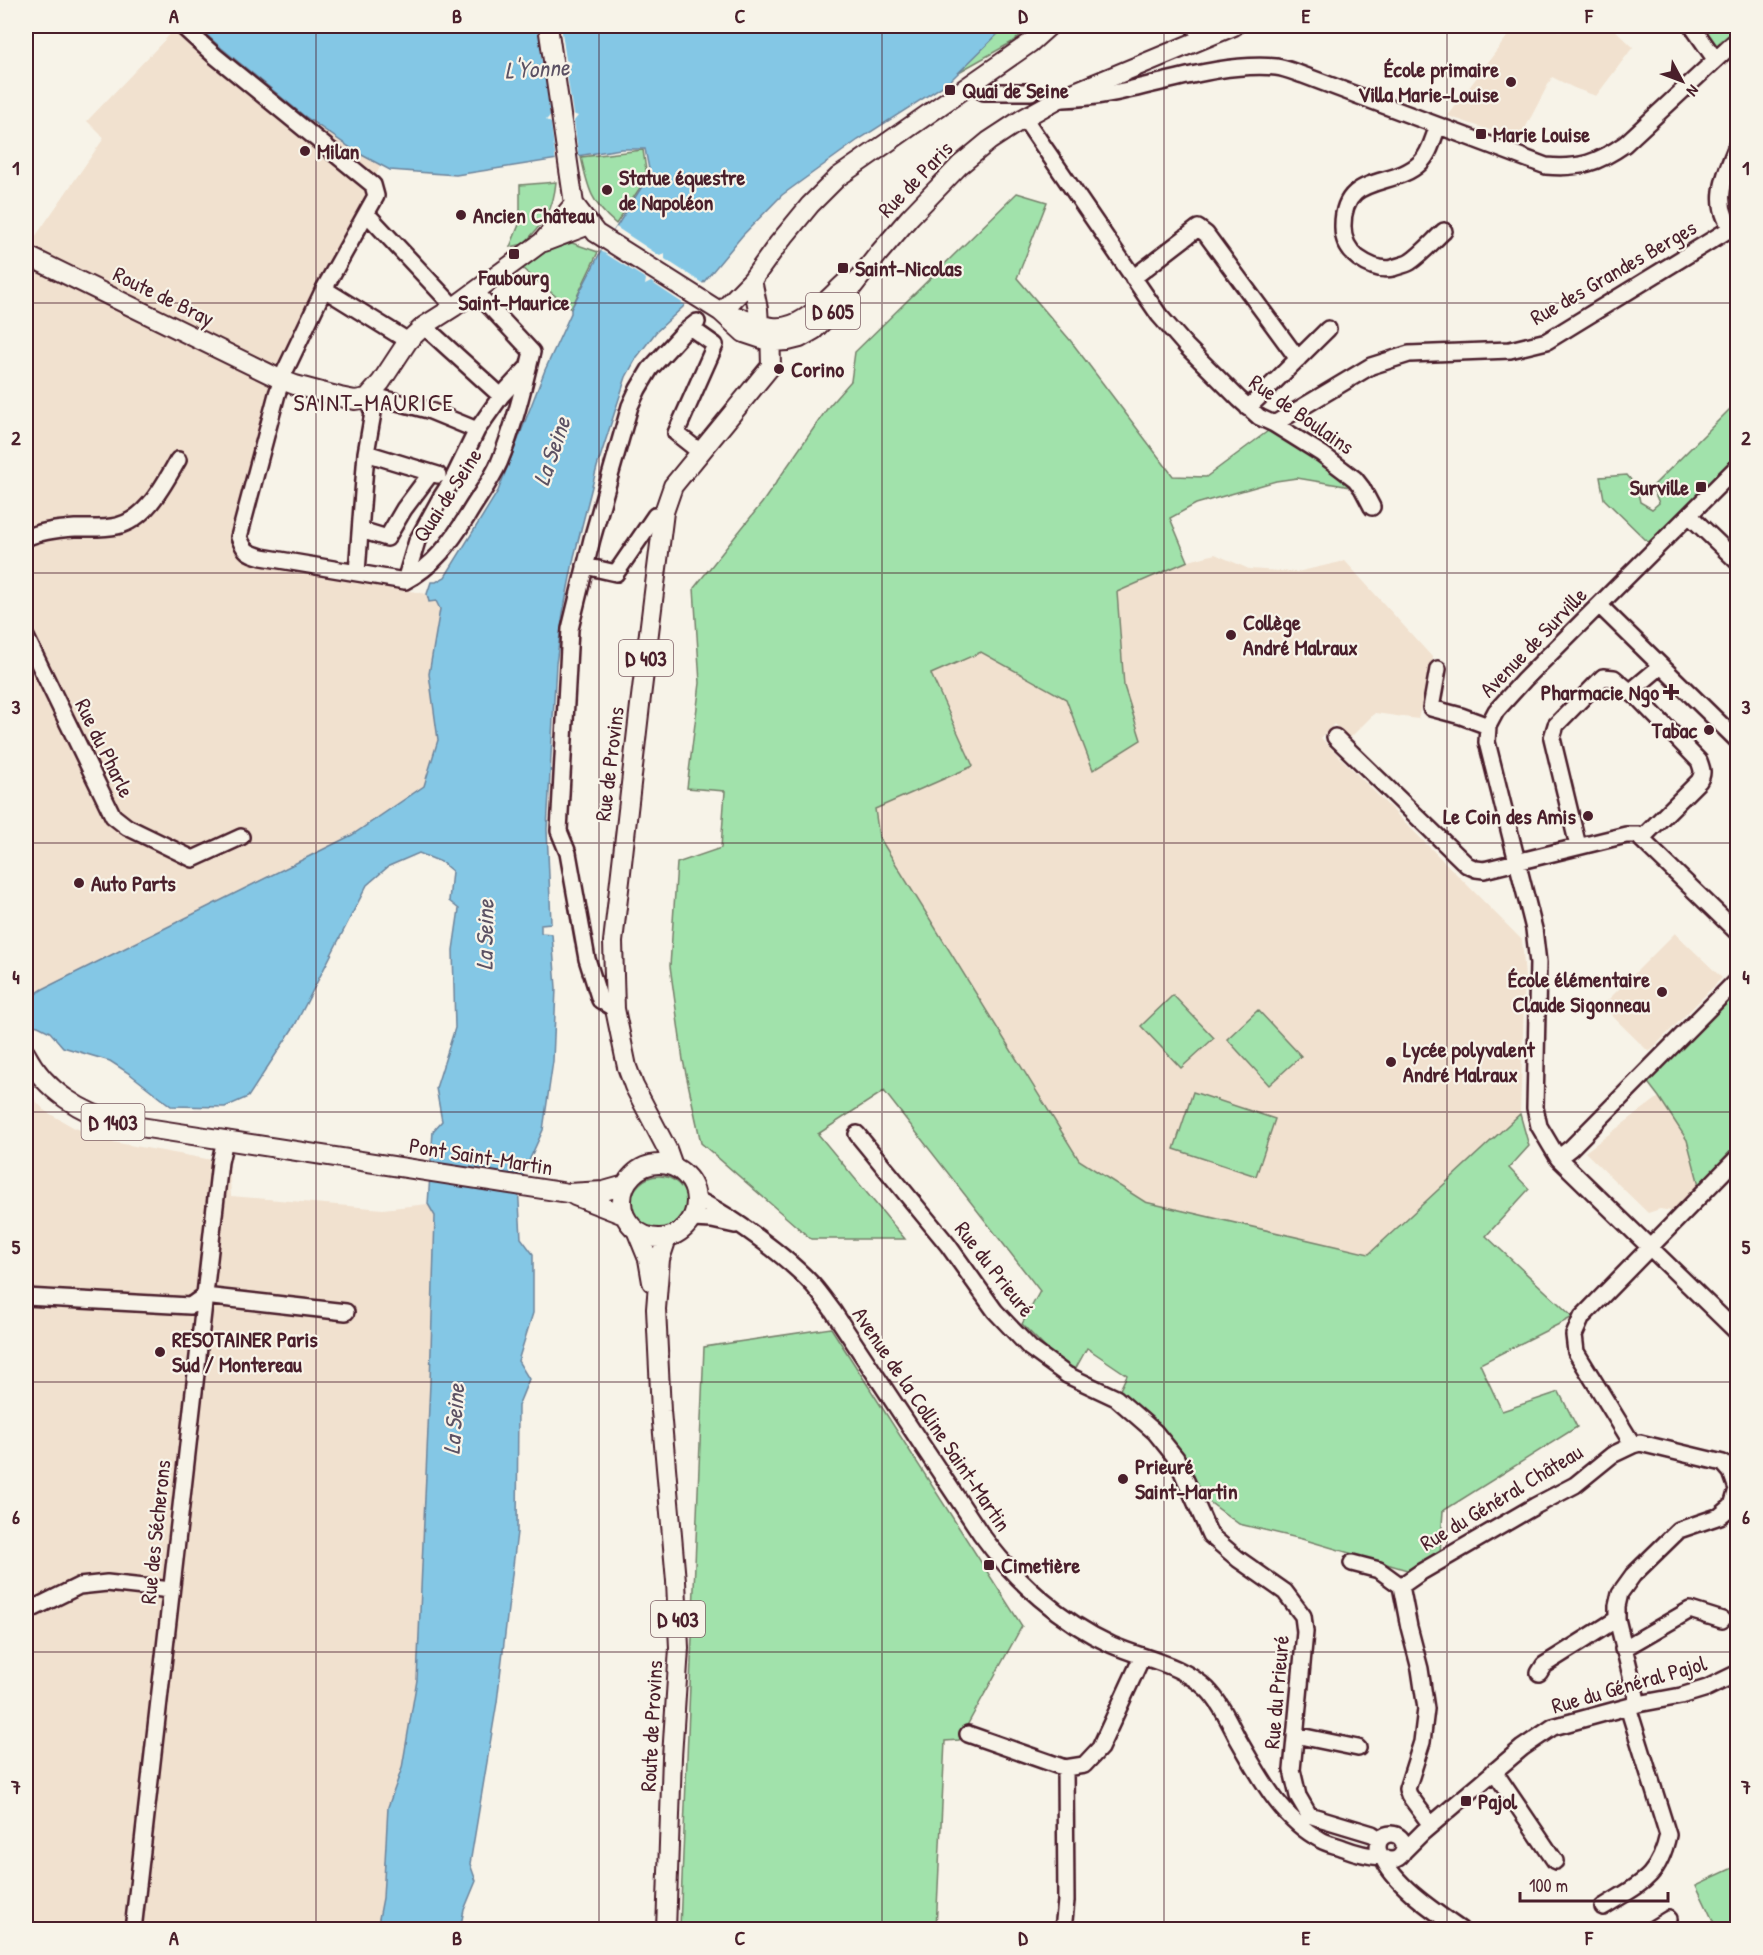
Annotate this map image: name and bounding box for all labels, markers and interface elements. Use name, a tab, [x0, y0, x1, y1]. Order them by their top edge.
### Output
text: A	[169, 2, 179, 29]
text: B	[452, 2, 462, 29]
text: C	[735, 2, 746, 29]
text: D	[1018, 2, 1028, 29]
text: E	[1302, 2, 1311, 29]
text: F	[1584, 2, 1594, 29]
water label: L'Yonne	[504, 50, 571, 86]
north arrow	[1652, 51, 1712, 111]
place label: École primaire Villa Marie-Louise	[1358, 54, 1499, 109]
place label: Quai de Seine	[962, 75, 1069, 105]
marker: École primaire Villa Marie-Louise	[1504, 75, 1518, 89]
text: N	[1682, 80, 1704, 102]
marker: Quai de Seine	[943, 83, 957, 97]
place label: Marie Louise	[1493, 119, 1590, 149]
marker: Marie Louise	[1474, 127, 1488, 141]
street label: Rue de Paris	[871, 134, 959, 224]
place label: Milan	[317, 136, 359, 166]
marker: Milan	[298, 144, 312, 158]
text: 1	[12, 154, 20, 181]
text: 1	[1742, 154, 1750, 181]
place label: Statue équestre de Napoléon	[619, 162, 745, 218]
marker: Statue équestre de Napoléon	[600, 183, 614, 197]
place label: Ancien Château	[473, 200, 595, 230]
marker: Ancien Château	[454, 208, 468, 222]
street label: Rue des Grandes Berges	[1524, 212, 1702, 332]
marker: Faubourg Saint-Maurice	[507, 247, 521, 261]
place label: Saint-Nicolas	[855, 253, 963, 283]
street label: Route de Bray	[108, 259, 220, 333]
marker: Saint-Nicolas	[836, 261, 850, 275]
place label: Faubourg Saint-Maurice	[458, 262, 570, 317]
road number: D 605	[806, 293, 860, 329]
place label: Corino	[791, 354, 844, 384]
marker: Corino	[772, 362, 786, 376]
street label: Rue de Boulains	[1244, 367, 1360, 461]
district label: SAINT-MAURICE	[293, 386, 455, 418]
water label: La Seine	[524, 411, 578, 489]
text: 2	[11, 424, 21, 451]
text: 2	[1741, 424, 1751, 451]
street label: Quai de Seine	[405, 442, 489, 548]
place label: Surville	[1630, 472, 1689, 502]
marker: Surville	[1694, 480, 1708, 494]
street label: Avenue de Surville	[1473, 580, 1593, 704]
place label: Collège André Malraux	[1243, 607, 1358, 662]
marker: Collège André Malraux	[1224, 628, 1238, 642]
road number: D 403	[619, 640, 673, 676]
place label: Pharmacie Ngo	[1541, 677, 1659, 708]
marker: Pharmacie Ngo	[1664, 685, 1678, 699]
text: 3	[12, 693, 21, 720]
text: 3	[1742, 693, 1751, 720]
street label: Rue du Pharle	[68, 694, 142, 803]
street label: Rue de Provins	[587, 705, 631, 823]
place label: Tabac	[1651, 715, 1697, 745]
marker: Tabac	[1702, 723, 1716, 737]
place label: Le Coin des Amis	[1443, 801, 1577, 831]
marker: Le Coin des Amis	[1581, 809, 1595, 823]
place label: Auto Parts	[91, 868, 176, 898]
marker: Auto Parts	[72, 876, 86, 890]
water label: La Seine	[467, 898, 501, 970]
text: 4	[12, 963, 20, 990]
text: 4	[1742, 963, 1750, 990]
place label: École élémentaire Claude Sigonneau	[1508, 964, 1650, 1020]
marker: École élémentaire Claude Sigonneau	[1655, 985, 1669, 999]
place label: Lycée polyvalent André Malraux	[1403, 1034, 1536, 1089]
marker: Lycée polyvalent André Malraux	[1384, 1055, 1398, 1069]
road number: D 1403	[82, 1104, 144, 1140]
street label: Pont Saint-Martin	[407, 1130, 555, 1182]
street label: Rue du Prieuré	[948, 1215, 1042, 1323]
text: 5	[12, 1233, 21, 1260]
text: 5	[1742, 1233, 1751, 1260]
street label: Avenue de la Colline Saint-Martin	[846, 1301, 1018, 1537]
place label: RESOTAINER Paris Sud / Montereau	[172, 1324, 318, 1379]
marker: RESOTAINER Paris Sud / Montereau	[153, 1345, 167, 1359]
water label: La Seine	[435, 1381, 472, 1455]
street label: Rue du Général Château	[1414, 1436, 1588, 1557]
place label: Prieuré Saint-Martin	[1135, 1451, 1238, 1506]
street label: Rue des Sécherons	[133, 1459, 177, 1605]
marker: Prieuré Saint-Martin	[1116, 1472, 1130, 1486]
text: 6	[12, 1503, 20, 1530]
text: 6	[1742, 1503, 1750, 1530]
place label: Cimetière	[1001, 1550, 1080, 1580]
marker: Cimetière	[982, 1558, 996, 1572]
road number: D 403	[651, 1601, 705, 1637]
street label: Rue du Prieuré	[1256, 1634, 1296, 1750]
street label: Rue du Général Pajol	[1548, 1647, 1710, 1720]
street label: Route de Provins	[633, 1660, 669, 1792]
text: 7	[10, 1773, 21, 1800]
text: 7	[1740, 1773, 1751, 1800]
place label: Pajol	[1478, 1786, 1518, 1816]
marker: Pajol	[1459, 1794, 1473, 1808]
scale bar	[1520, 1865, 1668, 1903]
text: 100 m	[1529, 1873, 1568, 1898]
text: A	[169, 1924, 179, 1951]
text: B	[452, 1924, 462, 1951]
text: C	[735, 1924, 746, 1951]
text: D	[1018, 1924, 1028, 1951]
text: E	[1302, 1924, 1311, 1951]
text: F	[1584, 1924, 1594, 1951]

